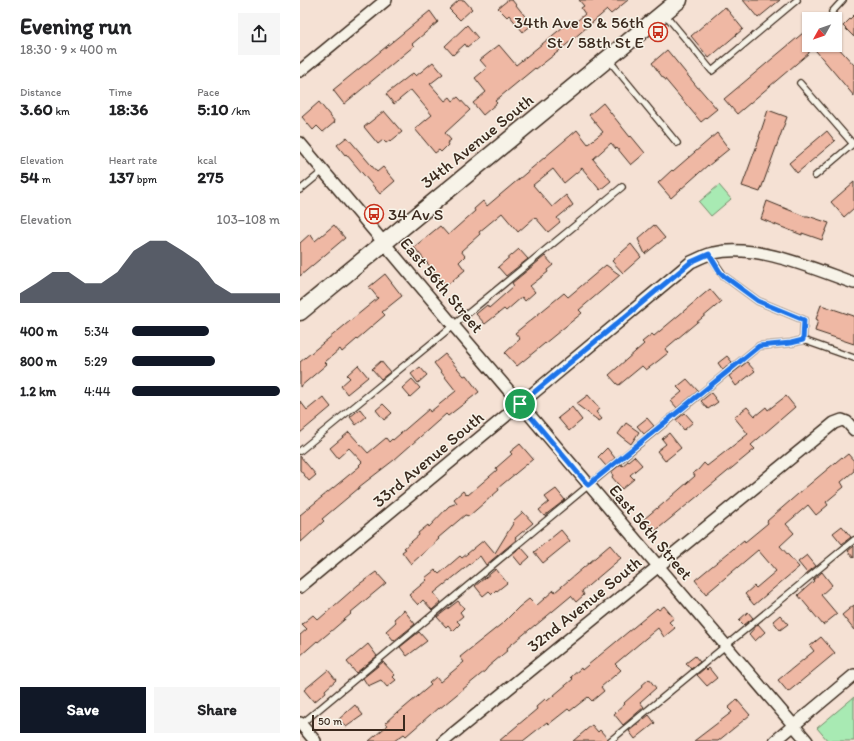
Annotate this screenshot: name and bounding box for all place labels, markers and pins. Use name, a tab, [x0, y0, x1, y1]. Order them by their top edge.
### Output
place label: 34th Ave S & 56th St / 58th St E	[514, 12, 644, 52]
bus stop icon: 34th Ave S & 56th St / 58th St E	[647, 21, 669, 43]
bus stop icon: 34 Av S	[363, 203, 385, 225]
place label: 34 Av S	[388, 204, 443, 224]
pin	[503, 387, 537, 421]

